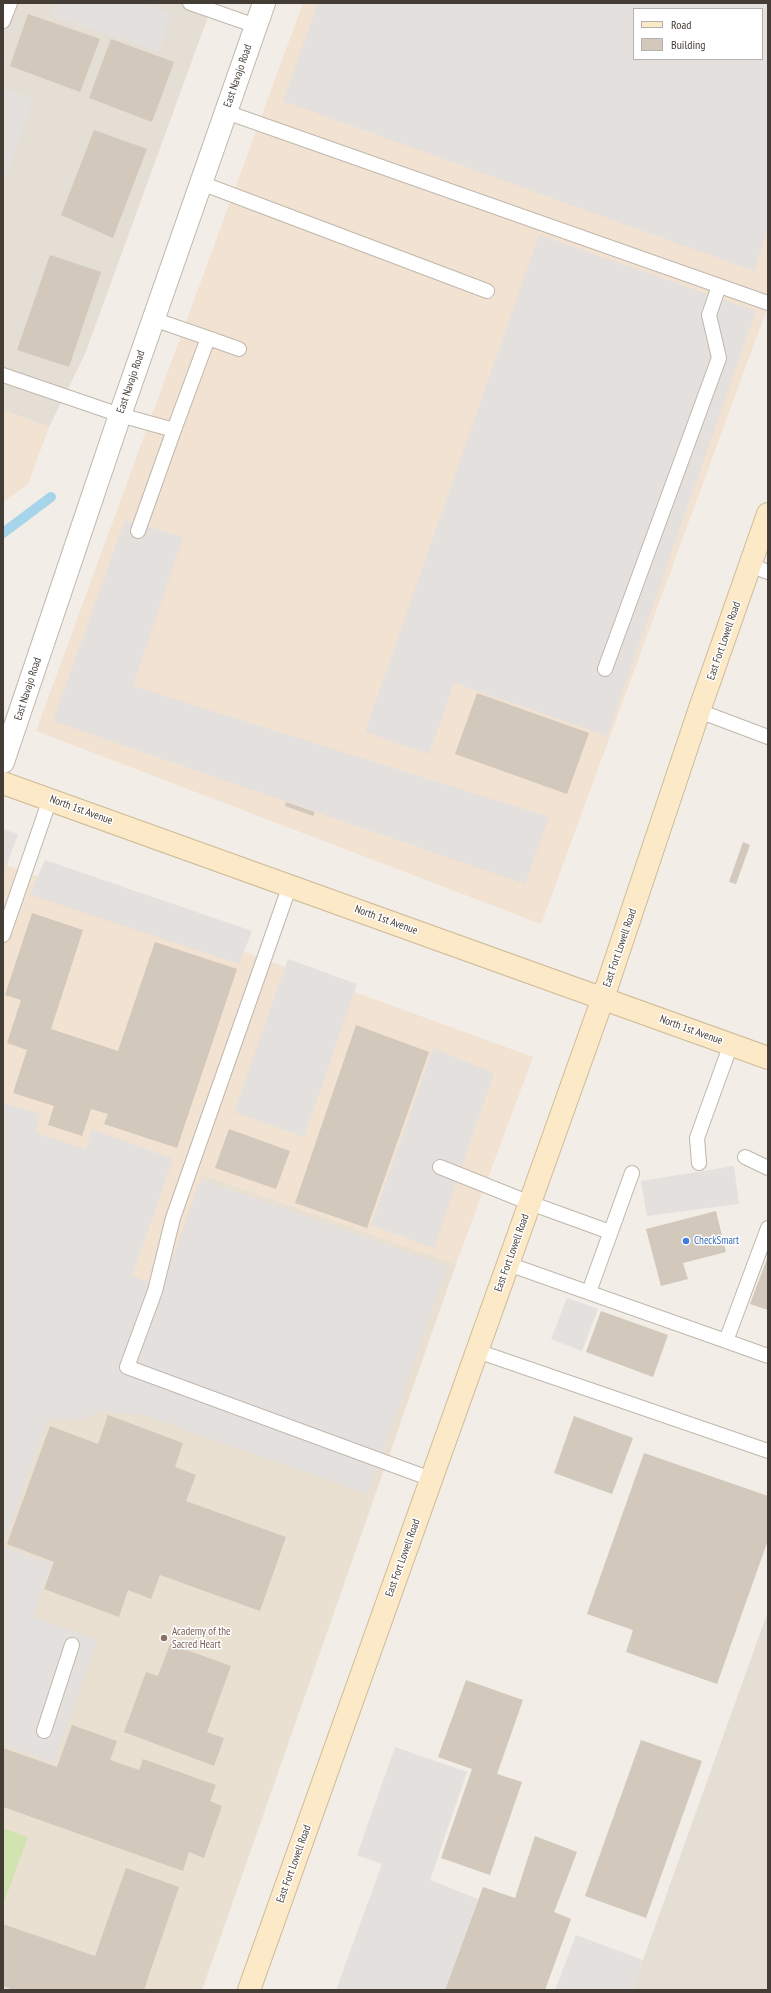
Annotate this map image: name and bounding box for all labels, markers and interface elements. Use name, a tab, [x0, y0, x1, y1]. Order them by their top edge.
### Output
legend	[633, 8, 763, 60]
text: Road	[671, 17, 691, 32]
text: Building	[671, 37, 706, 52]
street label: East Navajo Road	[221, 43, 255, 109]
street label: East Navajo Road	[114, 349, 148, 415]
street label: East Fort Lowell Road	[704, 600, 744, 682]
street label: East Navajo Road	[12, 656, 44, 722]
street label: North 1st Avenue	[48, 793, 114, 827]
street label: North 1st Avenue	[353, 903, 419, 937]
street label: East Fort Lowell Road	[600, 907, 640, 989]
street label: North 1st Avenue	[658, 1013, 724, 1047]
street label: East Fort Lowell Road	[492, 1212, 532, 1294]
place label: CheckSmart	[694, 1234, 739, 1248]
marker: CheckSmart	[681, 1236, 691, 1246]
street label: East Fort Lowell Road	[383, 1517, 423, 1599]
place label: Academy of the Sacred Heart	[172, 1625, 231, 1651]
marker: Academy of the Sacred Heart	[159, 1633, 169, 1643]
street label: East Fort Lowell Road	[274, 1823, 314, 1905]

